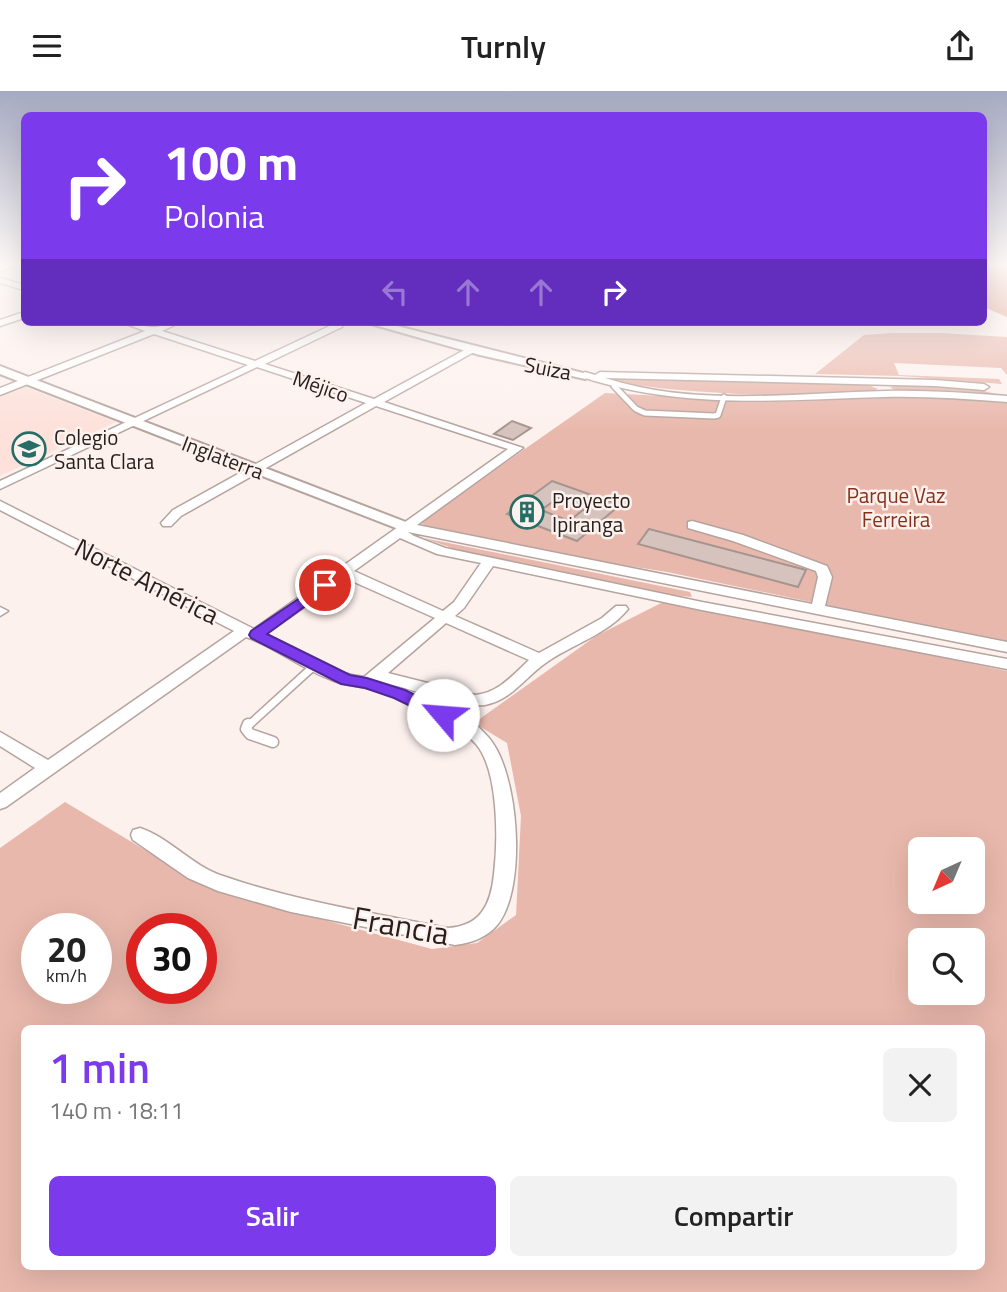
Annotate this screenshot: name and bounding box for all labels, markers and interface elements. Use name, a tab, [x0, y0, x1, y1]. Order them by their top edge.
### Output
text: Turnly	[461, 22, 546, 70]
icon: menu	[28, 27, 66, 65]
icon: share	[941, 27, 979, 65]
text: 100 m	[164, 124, 298, 199]
icon: right	[49, 140, 140, 231]
text: Polonia	[164, 192, 264, 240]
icon: left	[376, 273, 414, 311]
icon: ahead	[449, 273, 487, 311]
icon: ahead	[522, 273, 560, 311]
icon: right	[595, 273, 633, 311]
street label: Suiza	[522, 348, 575, 388]
street label: Méjico	[289, 362, 353, 410]
place label: Colegio Santa Clara	[54, 421, 155, 477]
street label: Inglaterra	[177, 427, 269, 487]
school or university icon: Colegio Santa Clara	[10, 430, 48, 468]
park label: Parque Vaz Ferreira	[846, 479, 946, 535]
place label: Proyecto Ipiranga	[552, 484, 631, 540]
building icon: Proyecto Ipiranga	[508, 493, 546, 531]
street label: Norte América	[68, 528, 226, 634]
pin	[295, 555, 355, 615]
icon: arrive	[306, 566, 344, 604]
position arrow	[406, 678, 480, 752]
north arrow	[908, 837, 985, 913]
map controls	[908, 837, 985, 1005]
street label: Francia	[349, 893, 453, 957]
speed limit sign: 30	[126, 913, 217, 1004]
text: 20	[47, 922, 86, 976]
button: search	[908, 928, 985, 1005]
text: km/h	[46, 962, 87, 989]
text: 1 min	[49, 1035, 150, 1099]
button: close	[883, 1048, 957, 1122]
text: 140 m · 18:11	[49, 1093, 184, 1128]
button: Salir	[49, 1176, 496, 1256]
button: Compartir	[510, 1176, 957, 1256]

